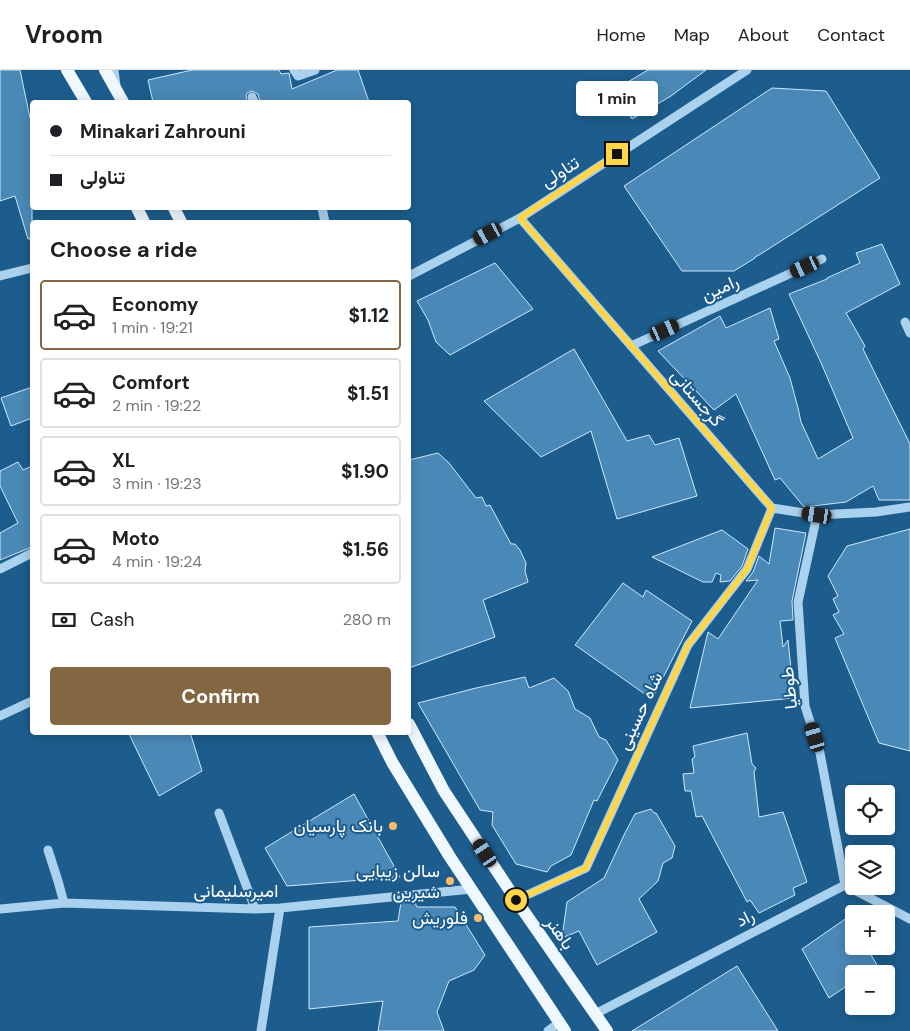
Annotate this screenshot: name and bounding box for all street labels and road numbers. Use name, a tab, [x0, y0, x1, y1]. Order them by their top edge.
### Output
street label: تناولی	[536, 151, 584, 193]
street label: رامین	[697, 269, 743, 307]
street label: گرجستانی	[665, 364, 729, 432]
street label: طوطیا	[775, 666, 803, 710]
street label: شاه حسینی	[611, 668, 669, 754]
street label: امیرسلیمانی	[194, 879, 278, 903]
street label: راد	[732, 903, 758, 933]
street label: باهنر	[539, 911, 580, 954]

